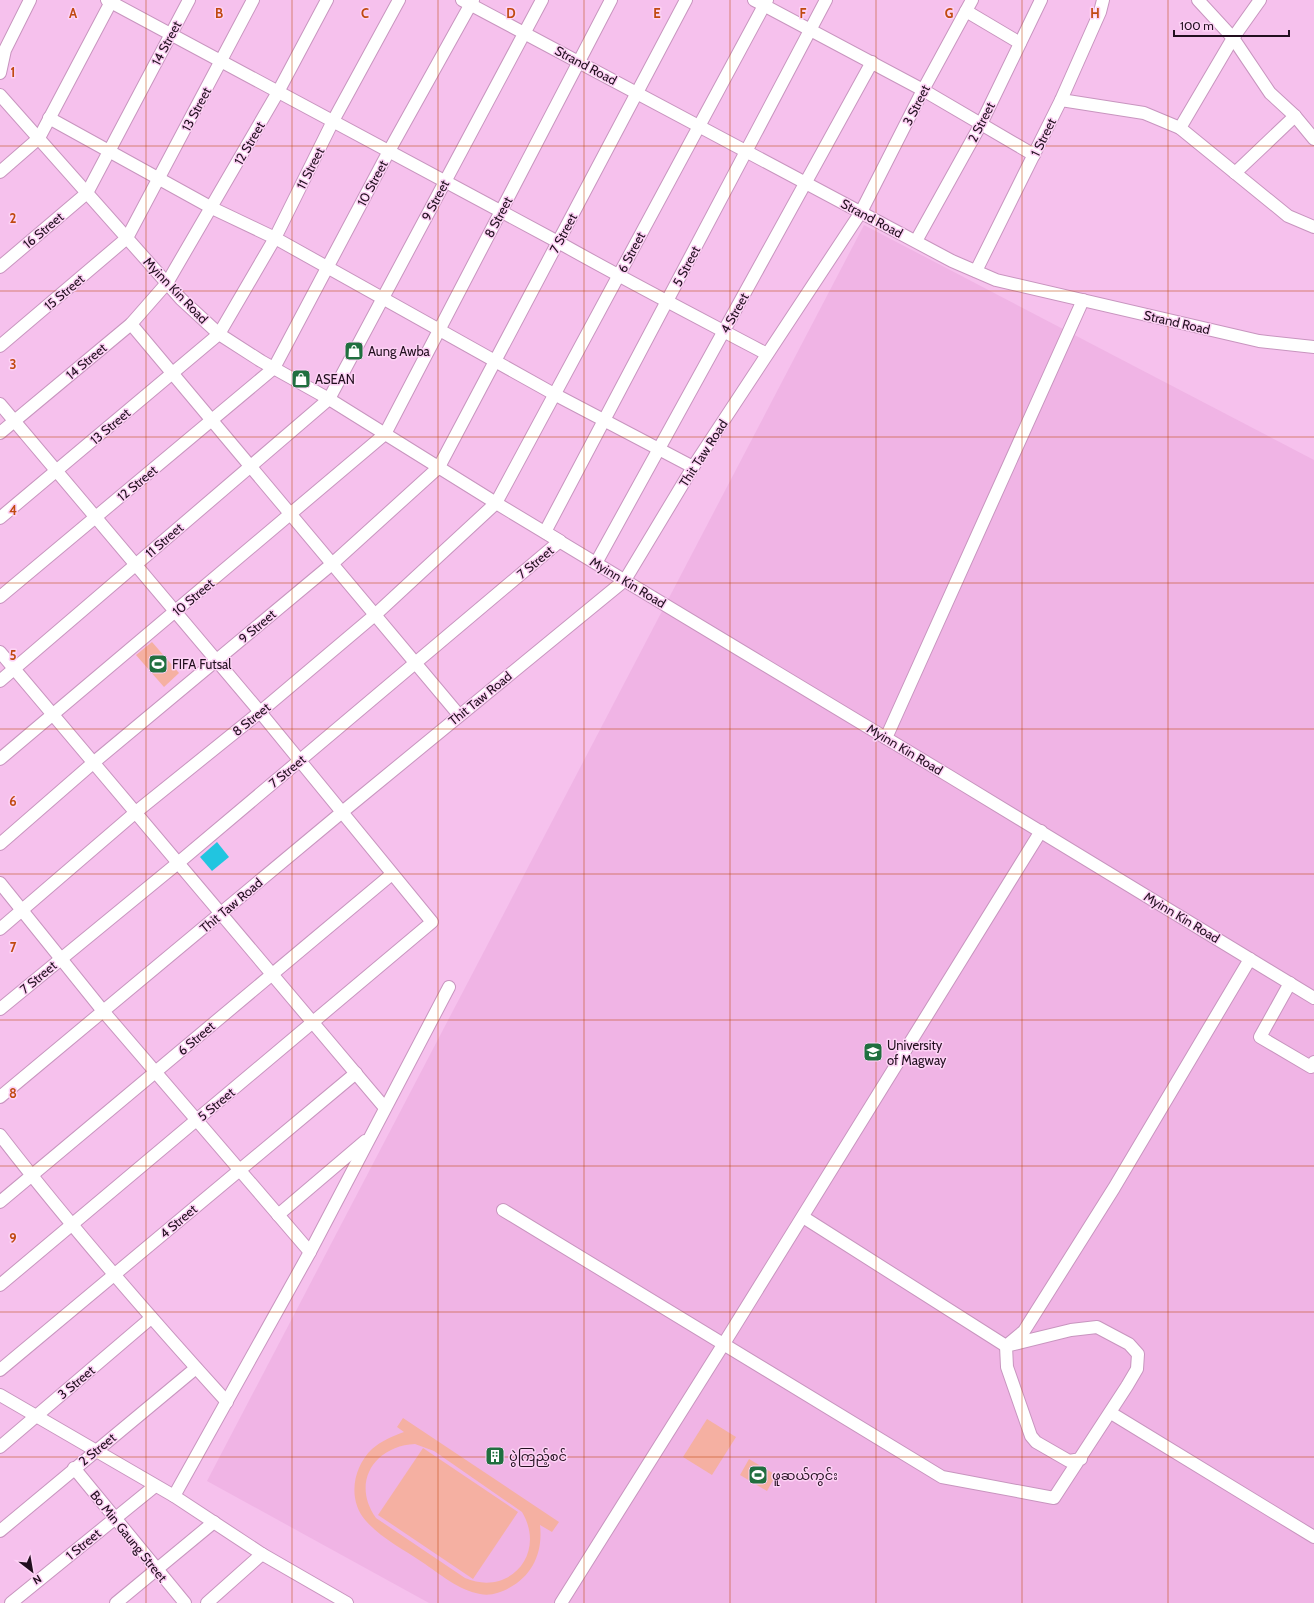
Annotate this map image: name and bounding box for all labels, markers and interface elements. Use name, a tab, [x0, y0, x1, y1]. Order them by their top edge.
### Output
text: A	[69, 5, 78, 21]
text: B	[215, 5, 223, 21]
text: C	[361, 5, 369, 21]
text: D	[506, 5, 516, 21]
text: E	[653, 5, 661, 21]
text: F	[800, 5, 807, 21]
text: G	[945, 5, 954, 21]
text: H	[1090, 5, 1100, 21]
scale bar	[1174, 12, 1289, 38]
street label: 14 Street	[148, 17, 185, 68]
text: 100 m	[1180, 18, 1214, 33]
street label: Strand Road	[552, 42, 620, 88]
text: 1	[11, 64, 15, 80]
street label: 3 Street	[899, 81, 933, 128]
street label: 13 Street	[178, 84, 215, 134]
street label: 2 Street	[964, 99, 998, 145]
street label: 1 Street	[1027, 115, 1059, 159]
street label: 12 Street	[230, 118, 268, 168]
street label: 11 Street	[293, 144, 328, 192]
street label: 10 Street	[353, 157, 391, 209]
street label: 9 Street	[418, 176, 453, 223]
street label: 8 Street	[481, 193, 516, 240]
street label: Strand Road	[838, 195, 906, 241]
street label: 16 Street	[19, 208, 67, 252]
text: 2	[10, 210, 17, 226]
street label: 7 Street	[546, 210, 580, 256]
street label: 6 Street	[614, 228, 649, 275]
street label: 5 Street	[669, 243, 704, 289]
street label: Myinn Kin Road	[140, 254, 212, 326]
street label: 15 Street	[41, 270, 88, 313]
street label: 4 Street	[716, 289, 752, 336]
street label: Strand Road	[1142, 307, 1212, 337]
street label: 14 Street	[62, 339, 110, 383]
shop icon: Aung Awba	[343, 340, 365, 362]
place label: Aung Awba	[368, 343, 431, 359]
text: 3	[9, 356, 17, 372]
shop icon: ASEAN	[290, 368, 312, 390]
place label: ASEAN	[315, 371, 355, 387]
street label: 13 Street	[87, 404, 134, 447]
street label: Thit Taw Road	[675, 416, 731, 490]
street label: 12 Street	[114, 461, 161, 504]
text: 4	[9, 502, 17, 518]
street label: 11 Street	[142, 519, 187, 561]
street label: 7 Street	[513, 542, 557, 582]
street label: Myinn Kin Road	[587, 553, 669, 611]
street label: 10 Street	[169, 575, 218, 619]
street label: 9 Street	[235, 605, 279, 646]
text: 5	[10, 647, 17, 663]
sports icon: FIFA Futsal	[147, 653, 169, 675]
place label: FIFA Futsal	[172, 656, 231, 672]
street label: Thit Taw Road	[445, 668, 515, 728]
street label: 8 Street	[229, 698, 274, 739]
street label: Myinn Kin Road	[864, 720, 946, 778]
street label: 7 Street	[265, 751, 309, 791]
text: 6	[9, 793, 17, 809]
street label: Thit Taw Road	[196, 874, 266, 936]
street label: Myinn Kin Road	[1141, 888, 1223, 946]
text: 7	[10, 939, 17, 955]
street label: 7 Street	[16, 957, 60, 997]
street label: 6 Street	[174, 1017, 218, 1058]
place label: University of Magway	[887, 1037, 947, 1068]
school or university icon: University of Magway	[862, 1041, 884, 1063]
street label: 5 Street	[194, 1084, 238, 1124]
text: 8	[9, 1085, 17, 1101]
street label: 4 Street	[156, 1200, 200, 1241]
text: 9	[9, 1230, 17, 1246]
street label: 3 Street	[54, 1362, 98, 1402]
street label: 2 Street	[75, 1429, 119, 1469]
building icon: ပွဲကြည့်စင်	[484, 1445, 506, 1467]
place label: ပွဲကြည့်စင်	[509, 1448, 567, 1467]
sports icon: ဖူဆယ်ကွင်း	[747, 1464, 769, 1486]
place label: ဖူဆယ်ကွင်း	[772, 1467, 838, 1486]
street label: Bo Min Gaung Street	[87, 1487, 171, 1585]
street label: 1 Street	[62, 1525, 104, 1563]
north arrow	[12, 1551, 52, 1591]
text: N	[30, 1572, 44, 1588]

